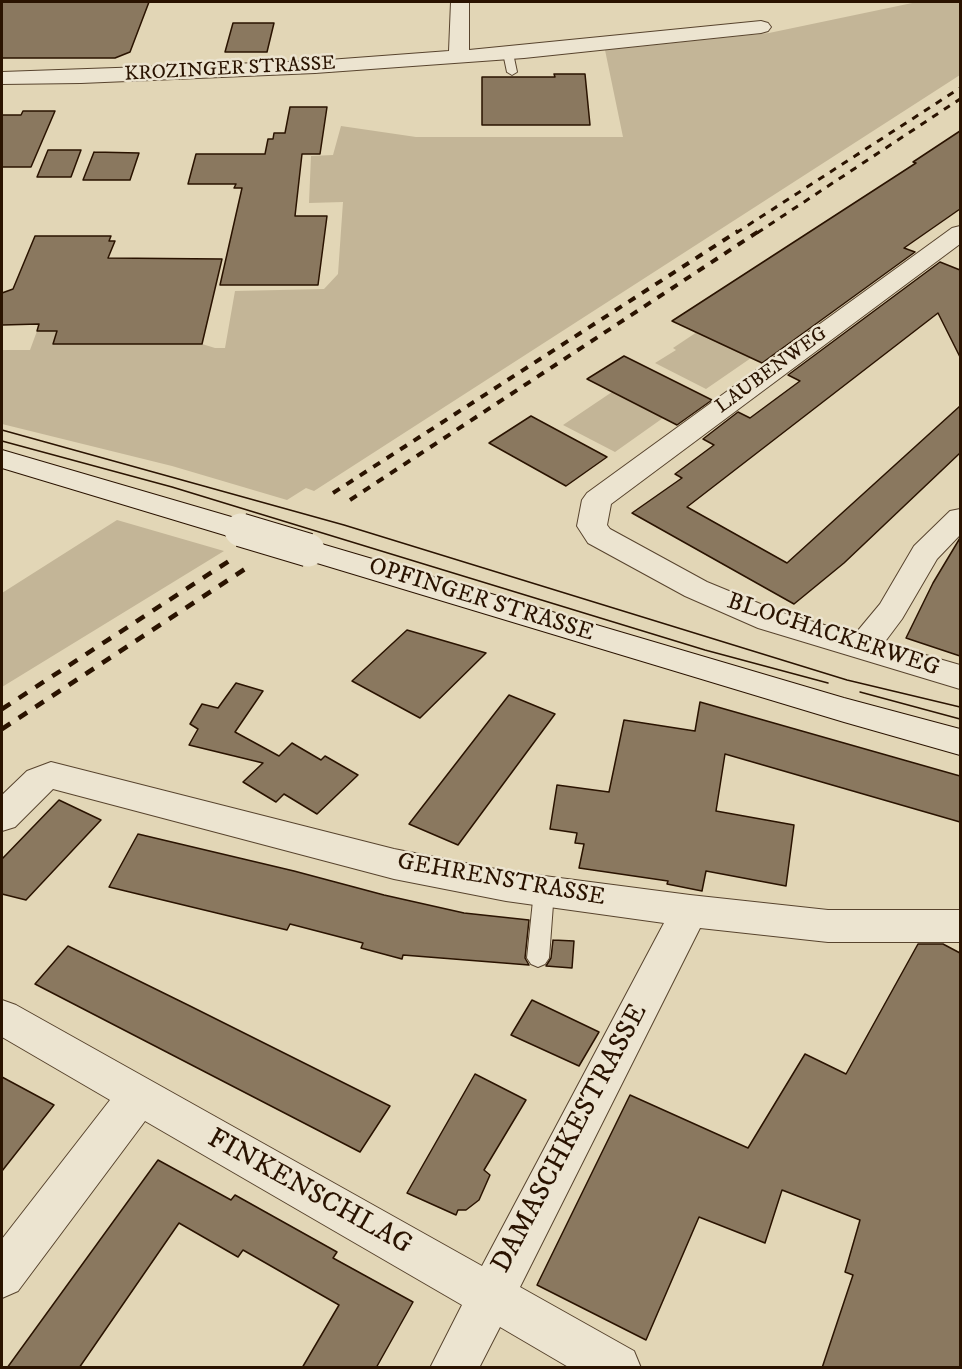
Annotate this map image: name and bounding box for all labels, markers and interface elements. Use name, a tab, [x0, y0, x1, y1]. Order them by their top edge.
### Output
street label: KROZINGER STRASSE	[124, 52, 336, 88]
street label: LAUBENWEG	[711, 322, 833, 420]
street label: OPFINGER STRASSE	[365, 553, 597, 649]
street label: BLOCHACKERWEG	[723, 588, 943, 684]
street label: GEHRENSTRASSE	[395, 849, 607, 913]
street label: DAMASCHKESTRASSE	[486, 999, 656, 1279]
street label: FINKENSCHLAG	[201, 1123, 417, 1263]

